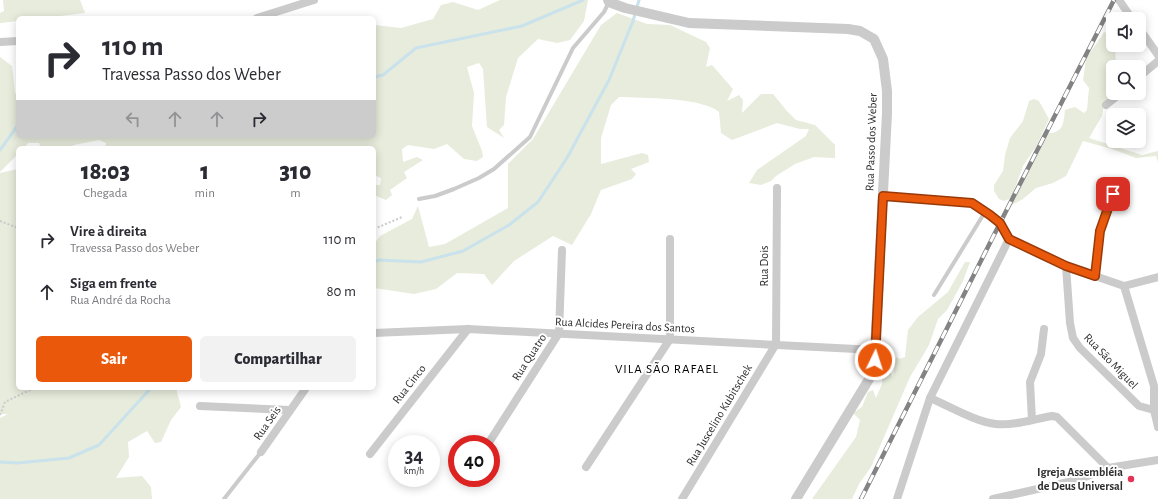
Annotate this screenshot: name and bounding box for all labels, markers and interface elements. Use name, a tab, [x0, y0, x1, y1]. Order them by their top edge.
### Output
map controls	[1106, 12, 1146, 148]
button: sound	[1106, 12, 1146, 52]
icon: right	[36, 32, 88, 84]
text: 110 m	[102, 33, 164, 61]
button: search	[1106, 60, 1146, 100]
text: Travessa Passo dos Weber	[102, 66, 281, 84]
street label: Rua Passo dos Weber	[863, 93, 879, 191]
icon: left	[122, 108, 144, 130]
icon: ahead	[164, 108, 186, 130]
icon: ahead	[206, 108, 228, 130]
icon: right	[248, 108, 270, 130]
button: layers	[1106, 108, 1146, 148]
text: 18:03	[81, 160, 130, 184]
text: 1	[200, 160, 209, 184]
text: 310	[280, 160, 311, 184]
pin	[1096, 177, 1130, 211]
icon: arrive	[1102, 183, 1124, 205]
text: Chegada	[83, 187, 127, 200]
text: min	[195, 187, 215, 200]
text: m	[290, 187, 301, 200]
text: Vire à direita	[70, 224, 147, 239]
icon: right	[36, 229, 58, 251]
text: 110 m	[323, 232, 356, 247]
text: Travessa Passo dos Weber	[70, 242, 199, 255]
street label: Rua Dois	[758, 245, 770, 287]
text: Siga em frente	[70, 276, 157, 291]
icon: ahead	[36, 281, 58, 303]
text: 80 m	[326, 284, 356, 299]
text: Rua André da Rocha	[70, 294, 171, 307]
street label: Rua Alcides Pereira dos Santos	[555, 315, 695, 335]
street label: Rua Quatro	[510, 331, 549, 383]
street label: Rua São Miguel	[1082, 331, 1140, 391]
button: Sair	[36, 336, 192, 382]
button: Compartilhar	[200, 336, 356, 382]
position arrow	[854, 339, 896, 381]
district label: VILA SÃO RAFAEL	[615, 361, 719, 376]
street label: Rua Cinco	[390, 362, 428, 406]
street label: Rua Juscelino Kubitschek	[684, 362, 754, 468]
street label: Rua Seis	[251, 404, 283, 442]
speed limit sign: 40	[448, 435, 500, 487]
text: 34	[405, 446, 423, 466]
text: km/h	[404, 466, 424, 476]
place label: Igreja Assembléia de Deus Universal	[1037, 466, 1123, 492]
marker: Igreja Assembléia de Deus Universal	[1126, 474, 1136, 484]

